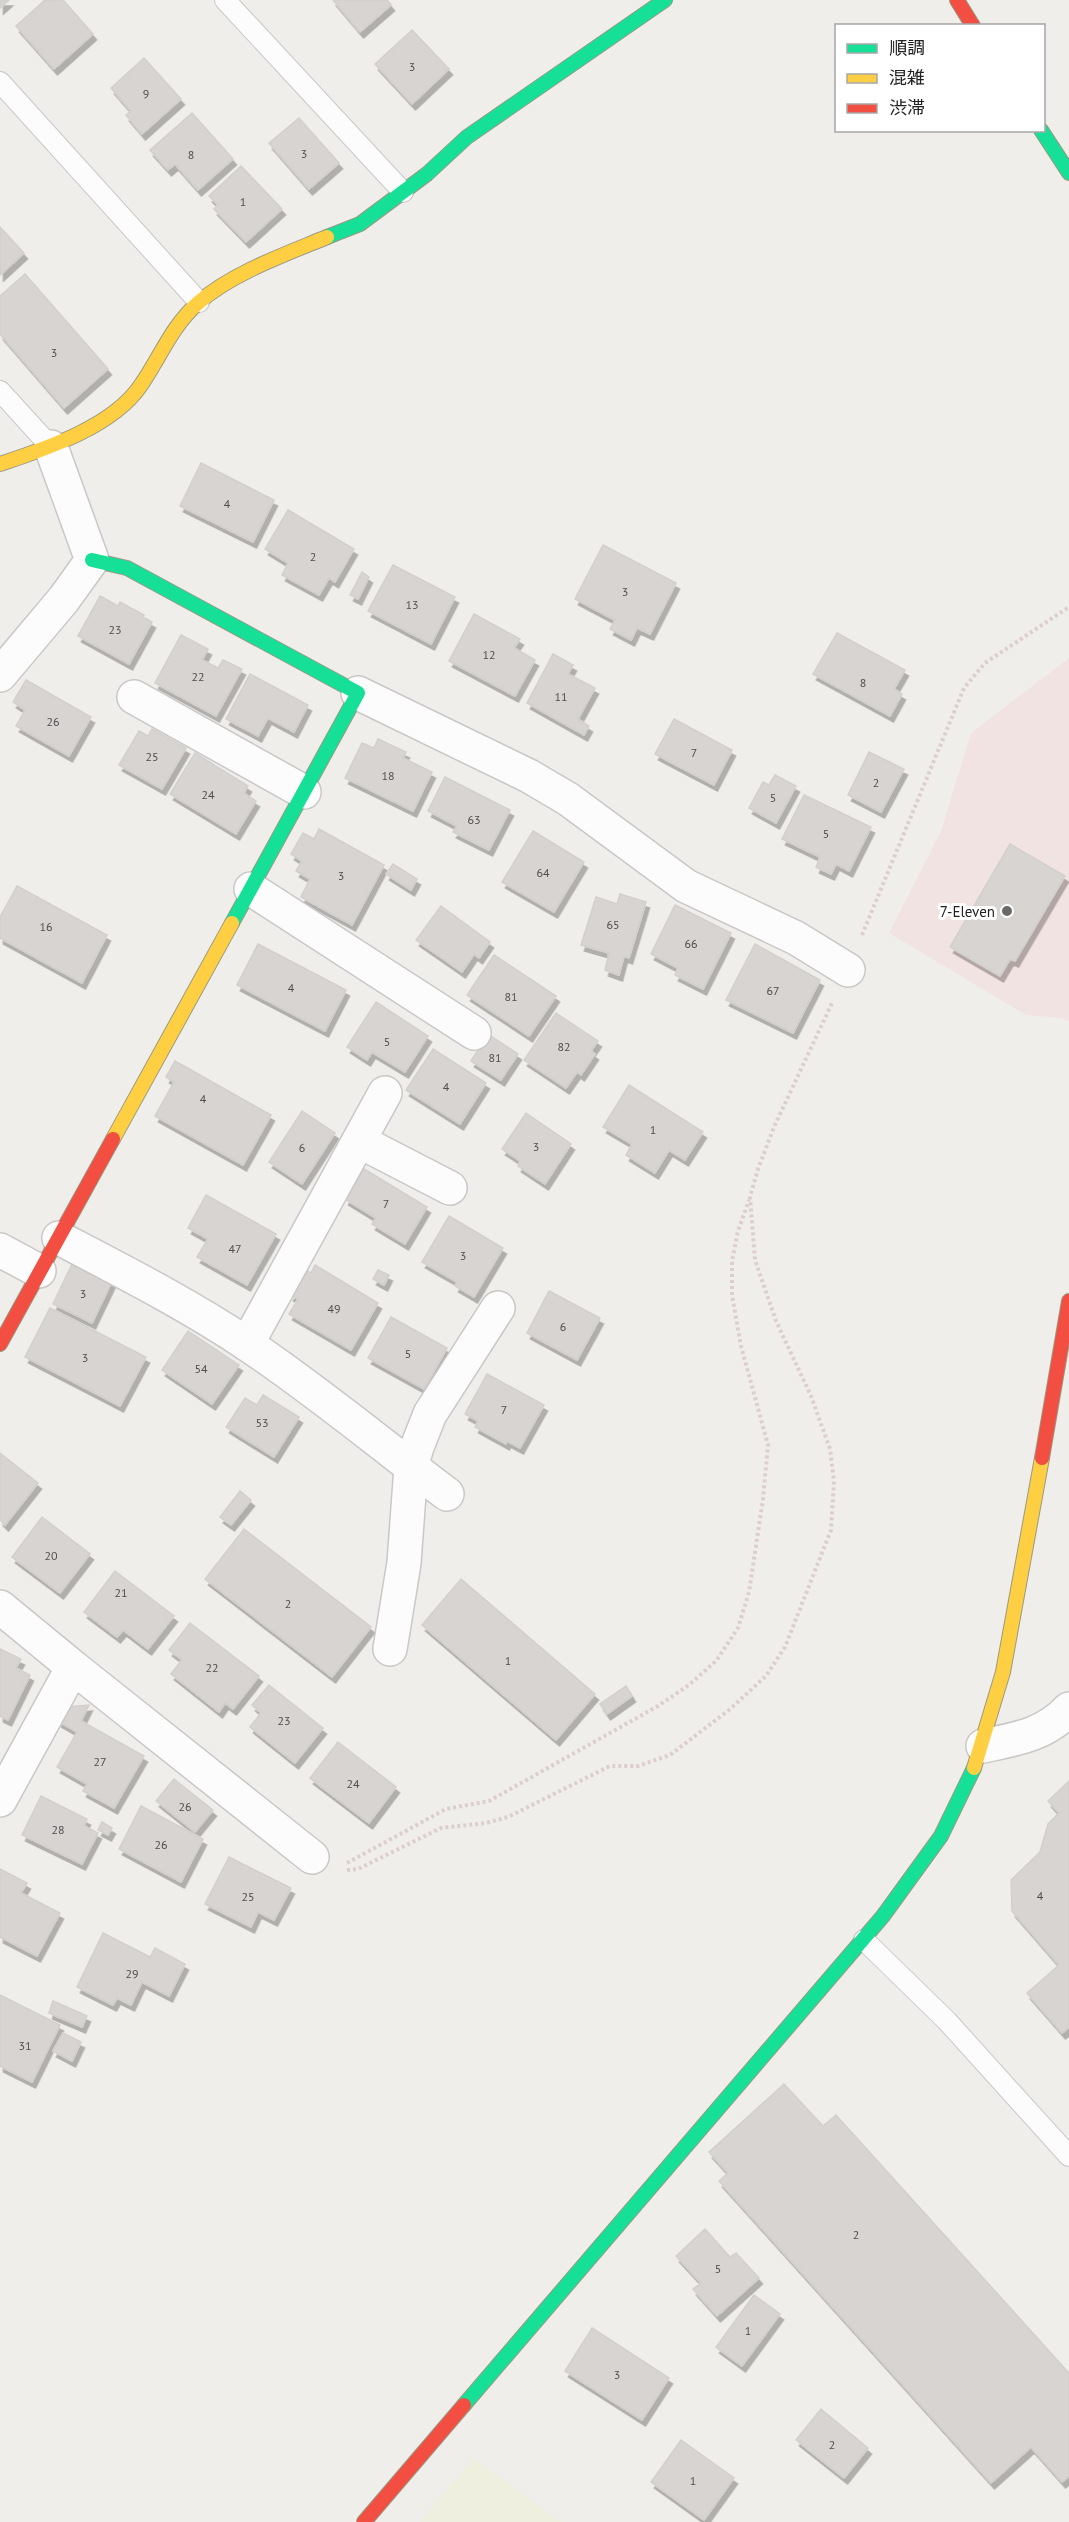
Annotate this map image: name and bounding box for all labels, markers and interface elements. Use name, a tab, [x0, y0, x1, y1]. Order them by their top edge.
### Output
legend	[835, 24, 1045, 132]
text: 順調	[889, 36, 925, 59]
house number: 3	[409, 59, 415, 74]
text: 混雑	[889, 66, 925, 89]
house number: 9	[143, 86, 149, 101]
text: 渋滞	[889, 96, 925, 119]
house number: 3	[301, 146, 307, 161]
house number: 8	[188, 147, 194, 162]
house number: 1	[240, 194, 246, 209]
house number: 3	[51, 345, 57, 360]
house number: 4	[224, 496, 231, 511]
house number: 2	[310, 549, 316, 564]
house number: 3	[622, 584, 628, 599]
house number: 13	[405, 597, 419, 612]
house number: 23	[108, 622, 122, 637]
house number: 12	[482, 647, 496, 662]
house number: 22	[191, 669, 205, 684]
house number: 8	[860, 675, 866, 690]
house number: 11	[554, 689, 568, 704]
house number: 26	[46, 714, 60, 729]
house number: 7	[691, 745, 697, 760]
house number: 25	[145, 749, 159, 764]
house number: 18	[381, 768, 395, 783]
house number: 2	[873, 775, 879, 790]
house number: 24	[201, 787, 215, 802]
house number: 5	[770, 790, 776, 805]
house number: 63	[467, 812, 481, 827]
house number: 5	[823, 826, 829, 841]
house number: 64	[536, 865, 550, 880]
house number: 3	[338, 868, 344, 883]
place label: 7-Eleven	[940, 902, 995, 921]
marker: 7-Eleven	[1000, 904, 1014, 918]
house number: 65	[606, 917, 620, 932]
house number: 16	[39, 919, 53, 934]
house number: 66	[684, 936, 698, 951]
house number: 4	[288, 980, 295, 995]
house number: 67	[766, 983, 780, 998]
house number: 81	[504, 989, 518, 1004]
house number: 5	[384, 1034, 390, 1049]
house number: 82	[557, 1039, 571, 1054]
house number: 81	[488, 1050, 502, 1065]
house number: 4	[443, 1079, 450, 1094]
house number: 4	[200, 1091, 207, 1106]
house number: 1	[650, 1122, 656, 1137]
house number: 3	[533, 1139, 539, 1154]
house number: 6	[299, 1140, 305, 1155]
house number: 7	[383, 1196, 389, 1211]
house number: 47	[228, 1241, 242, 1256]
house number: 3	[460, 1248, 466, 1263]
house number: 3	[80, 1286, 86, 1301]
house number: 49	[327, 1301, 341, 1316]
house number: 6	[560, 1319, 566, 1334]
house number: 5	[405, 1346, 411, 1361]
house number: 3	[82, 1350, 88, 1365]
house number: 54	[194, 1361, 208, 1376]
house number: 7	[501, 1402, 507, 1417]
house number: 53	[255, 1415, 269, 1430]
house number: 20	[44, 1548, 58, 1563]
house number: 21	[114, 1585, 128, 1600]
house number: 2	[285, 1596, 291, 1611]
house number: 1	[505, 1653, 511, 1668]
house number: 22	[205, 1660, 219, 1675]
house number: 23	[277, 1713, 291, 1728]
house number: 27	[93, 1754, 107, 1769]
house number: 24	[346, 1776, 360, 1791]
house number: 26	[178, 1799, 192, 1814]
house number: 28	[51, 1822, 65, 1837]
house number: 26	[154, 1837, 168, 1852]
house number: 4	[1037, 1888, 1044, 1903]
house number: 25	[241, 1889, 255, 1904]
house number: 29	[125, 1966, 139, 1981]
house number: 31	[18, 2038, 32, 2053]
house number: 2	[853, 2227, 859, 2242]
house number: 5	[715, 2261, 721, 2276]
house number: 1	[745, 2323, 751, 2338]
house number: 3	[614, 2367, 620, 2382]
house number: 2	[829, 2437, 835, 2452]
house number: 1	[690, 2473, 696, 2488]

